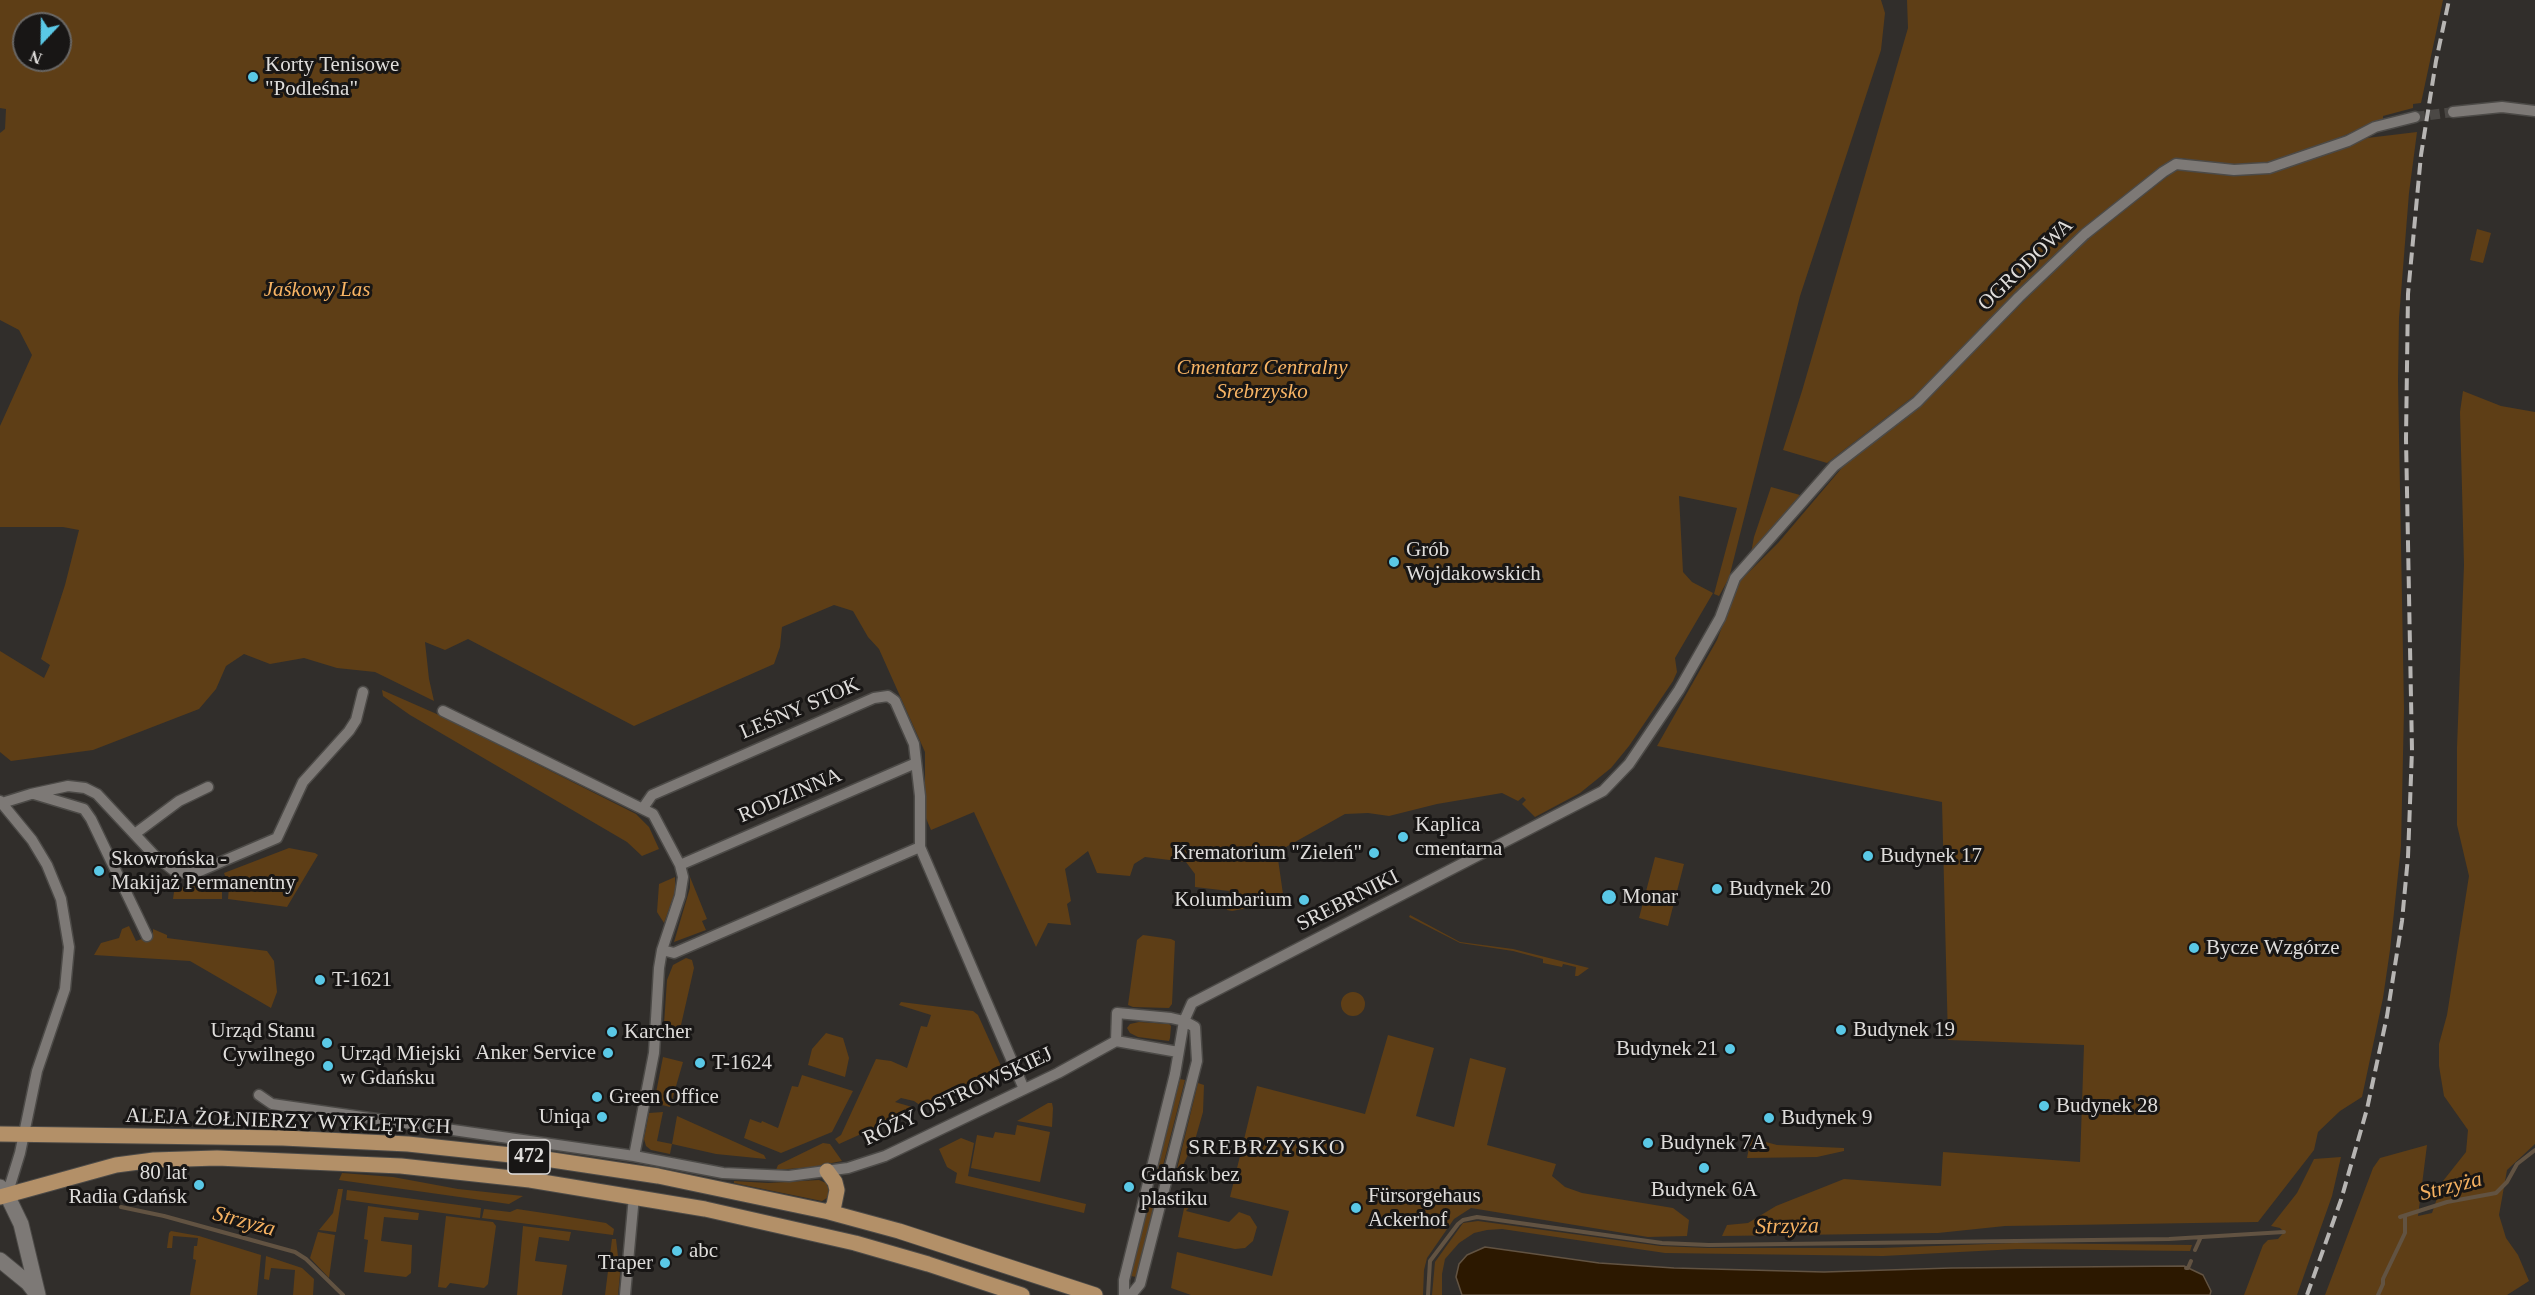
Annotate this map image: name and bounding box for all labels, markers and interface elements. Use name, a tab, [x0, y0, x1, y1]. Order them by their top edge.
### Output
north arrow	[12, 12, 72, 72]
text: N	[27, 47, 44, 67]
place label: Korty Tenisowe "Podleśna"	[265, 52, 399, 102]
marker: Korty Tenisowe "Podleśna"	[246, 70, 260, 84]
street label: OGRODOWA	[1973, 213, 2079, 317]
park label: Jaśkowy Las	[264, 277, 370, 303]
park label: Cmentarz Centralny Srebrzysko	[1177, 355, 1347, 405]
place label: Grób Wojdakowskich	[1406, 537, 1541, 587]
marker: Grób Wojdakowskich	[1387, 555, 1401, 569]
street label: LEŚNY STOK	[736, 673, 864, 745]
street label: RODZINNA	[735, 763, 845, 829]
place label: Kaplica cmentarna	[1415, 812, 1502, 862]
marker: Kaplica cmentarna	[1396, 830, 1410, 844]
place label: Krematorium "Zieleń"	[1173, 840, 1362, 866]
place label: Budynek 17	[1880, 843, 1982, 869]
place label: Skowrońska - Makijaż Permanentny	[111, 846, 296, 896]
marker: Krematorium "Zieleń"	[1367, 846, 1381, 860]
marker: Budynek 17	[1861, 849, 1875, 863]
marker: Skowrońska - Makijaż Permanentny	[92, 864, 106, 878]
street label: SREBRNIKI	[1293, 865, 1403, 937]
place label: Budynek 20	[1729, 876, 1831, 902]
marker: Budynek 20	[1710, 882, 1724, 896]
place label: Monar	[1622, 884, 1678, 910]
place label: Kolumbarium	[1174, 887, 1292, 913]
marker: Monar	[1600, 888, 1618, 906]
marker: Kolumbarium	[1297, 893, 1311, 907]
place label: Bycze Wzgórze	[2206, 935, 2339, 961]
marker: Bycze Wzgórze	[2187, 941, 2201, 955]
place label: T-1621	[332, 967, 392, 993]
marker: T-1621	[313, 973, 327, 987]
place label: Budynek 19	[1853, 1017, 1955, 1043]
place label: Urząd Stanu Cywilnego	[211, 1018, 315, 1068]
place label: Karcher	[624, 1019, 692, 1045]
marker: Budynek 19	[1834, 1023, 1848, 1037]
marker: Karcher	[605, 1025, 619, 1039]
marker: Urząd Stanu Cywilnego	[320, 1036, 334, 1050]
place label: Budynek 21	[1616, 1036, 1718, 1062]
place label: Anker Service	[475, 1040, 596, 1066]
place label: Urząd Miejski w Gdańsku	[340, 1041, 461, 1091]
street label: RÓŻY OSTROWSKIEJ	[859, 1042, 1057, 1152]
marker: Budynek 21	[1723, 1042, 1737, 1056]
marker: Anker Service	[601, 1046, 615, 1060]
place label: T-1624	[712, 1050, 772, 1076]
marker: T-1624	[693, 1056, 707, 1070]
marker: Urząd Miejski w Gdańsku	[321, 1059, 335, 1073]
place label: Green Office	[609, 1084, 719, 1110]
marker: Green Office	[590, 1090, 604, 1104]
place label: Budynek 28	[2056, 1093, 2158, 1119]
marker: Budynek 28	[2037, 1099, 2051, 1113]
street label: ALEJA ŻOŁNIERZY WYKLĘTYCH	[125, 1104, 451, 1140]
place label: Uniqa	[539, 1104, 590, 1130]
place label: Budynek 9	[1781, 1105, 1873, 1131]
marker: Uniqa	[595, 1110, 609, 1124]
marker: Budynek 9	[1762, 1111, 1776, 1125]
place label: Budynek 7A	[1660, 1130, 1767, 1156]
district label: SREBRZYSKO	[1188, 1135, 1346, 1161]
marker: Budynek 7A	[1641, 1136, 1655, 1150]
road number: 472	[508, 1140, 550, 1174]
place label: 80 lat Radia Gdańsk	[69, 1160, 187, 1210]
marker: Budynek 6A	[1697, 1161, 1711, 1175]
place label: Gdańsk bez plastiku	[1141, 1162, 1240, 1212]
water label: Strzyża	[2417, 1167, 2485, 1207]
place label: Budynek 6A	[1651, 1177, 1757, 1203]
marker: 80 lat Radia Gdańsk	[192, 1178, 206, 1192]
marker: Gdańsk bez plastiku	[1122, 1180, 1136, 1194]
place label: Fürsorgehaus Ackerhof	[1368, 1183, 1481, 1233]
water label: Strzyża	[210, 1201, 278, 1243]
marker: Fürsorgehaus Ackerhof	[1349, 1201, 1363, 1215]
water label: Strzyża	[1755, 1213, 1819, 1241]
place label: abc	[689, 1238, 718, 1264]
marker: abc	[670, 1244, 684, 1258]
place label: Traper	[598, 1250, 653, 1276]
marker: Traper	[658, 1256, 672, 1270]

